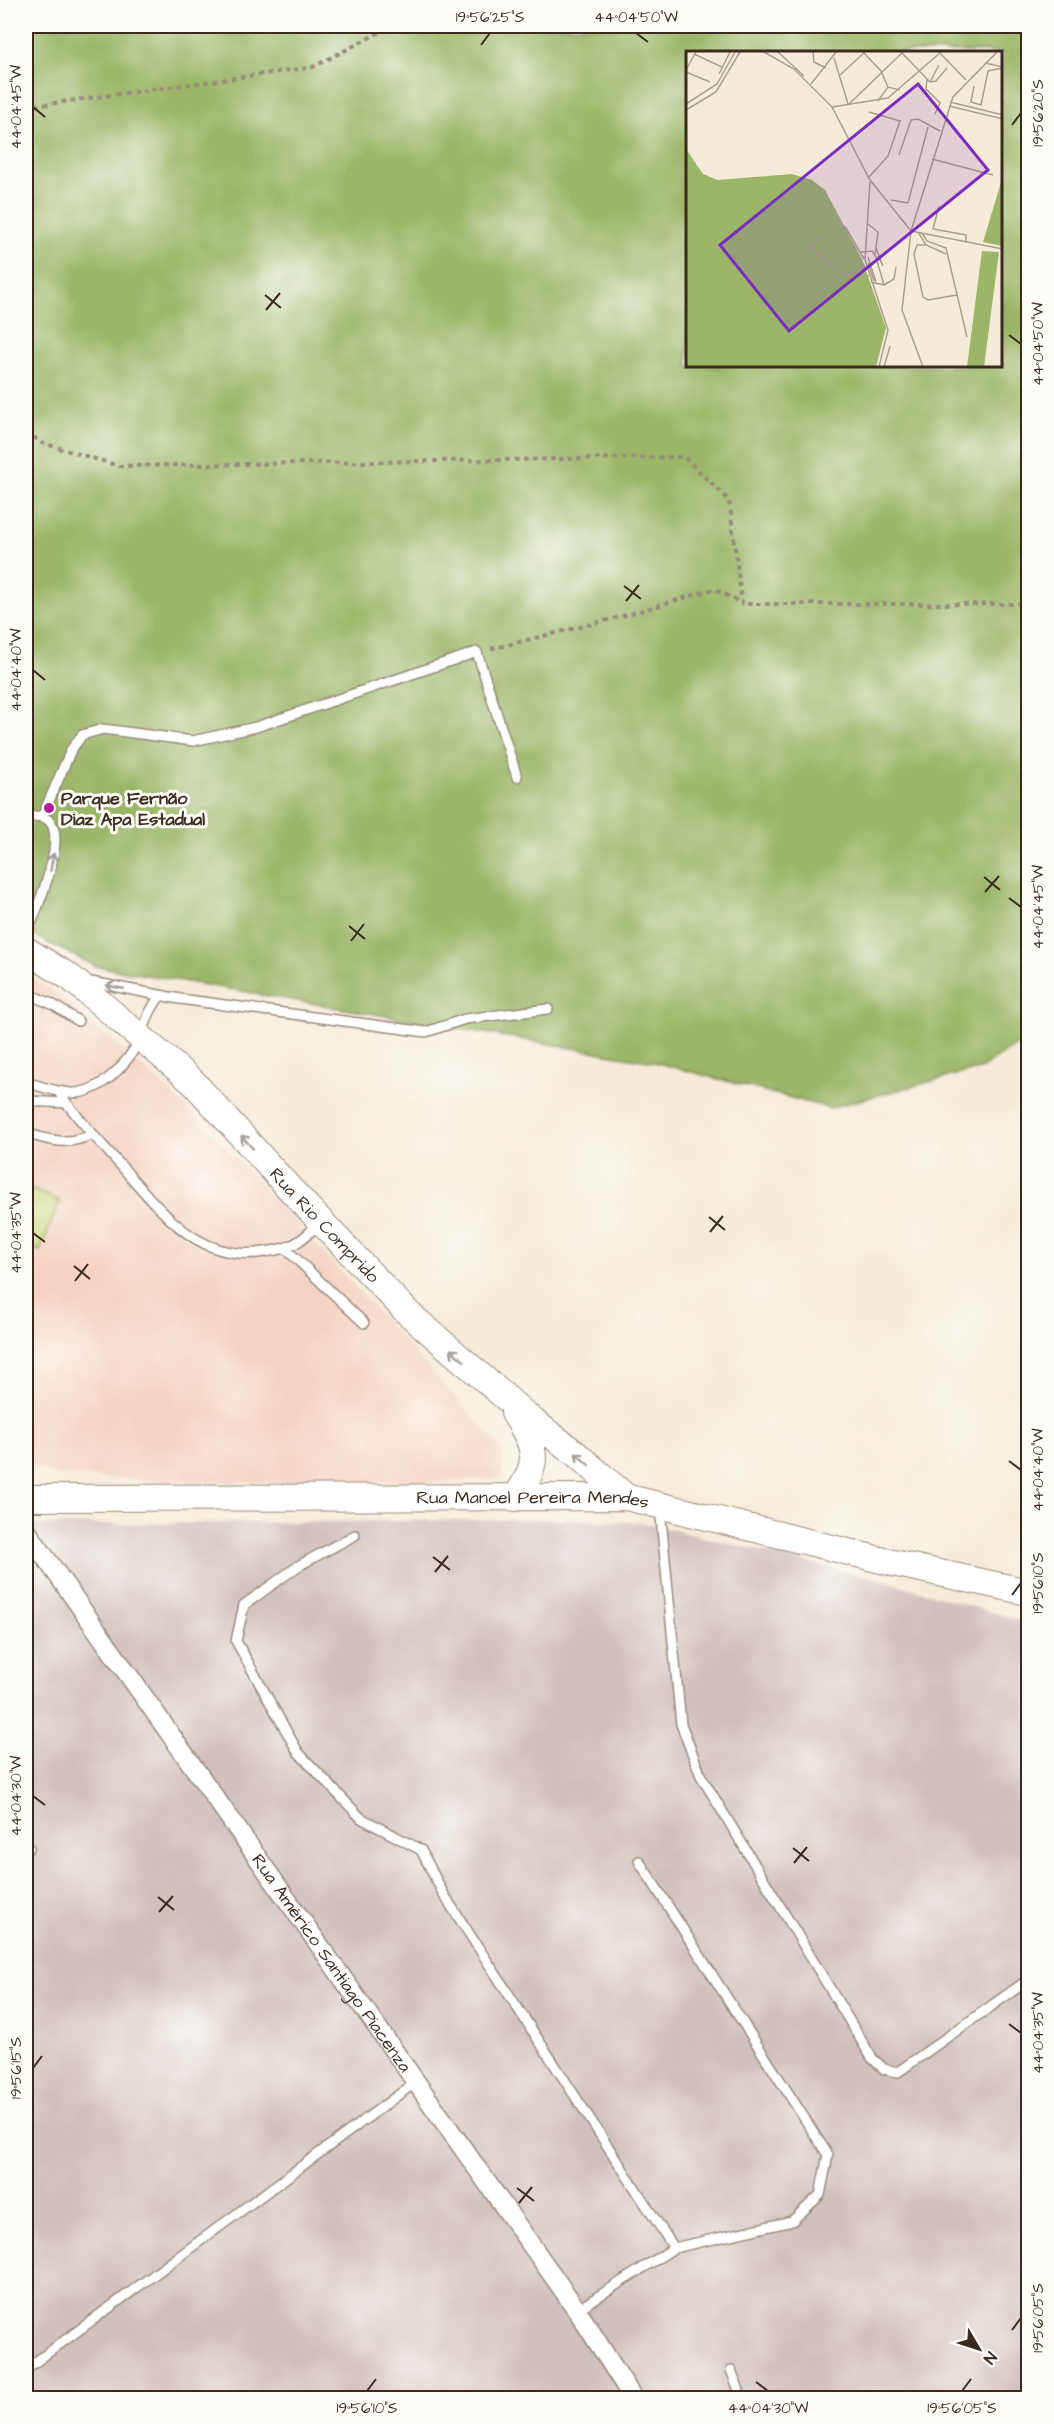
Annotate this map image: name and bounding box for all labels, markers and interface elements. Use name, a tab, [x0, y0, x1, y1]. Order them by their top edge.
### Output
text: 19°56'25"S	[456, 7, 525, 28]
text: 44°04'50"W	[594, 7, 678, 28]
inset map	[686, 51, 1003, 368]
text: 44°04'45"W	[6, 65, 27, 149]
text: 19°56'20"S	[1028, 79, 1049, 147]
text: 44°04'50"W	[1028, 302, 1049, 386]
text: 44°04'40"W	[6, 628, 27, 712]
place label: Parque Fernão Diaz Apa Estadual	[61, 786, 205, 832]
marker: Parque Fernão Diaz Apa Estadual	[42, 801, 56, 815]
one-way arrow	[47, 853, 58, 872]
text: 44°04'45"W	[1028, 865, 1049, 949]
one-way arrow	[106, 981, 125, 993]
one-way arrow	[240, 1134, 254, 1149]
street label: Rua Rio Comprido	[264, 1163, 385, 1289]
text: 44°04'35"W	[6, 1192, 27, 1274]
one-way arrow	[450, 1348, 465, 1362]
text: 44°04'40"W	[1028, 1428, 1049, 1512]
one-way arrow	[575, 1452, 590, 1466]
street label: Rua Manoel Pereira Mendes	[416, 1484, 652, 1515]
text: 19°56'10"S	[1028, 1552, 1049, 1613]
text: 44°04'30"W	[6, 1756, 27, 1836]
street label: Rua Américo Santiago Piacenza	[246, 1849, 417, 2077]
text: 44°04'35"W	[1028, 1992, 1049, 2074]
text: 19°56'15"S	[6, 2037, 27, 2099]
text: 19°56'05"S	[1028, 2283, 1049, 2353]
north arrow	[949, 2319, 1009, 2379]
text: N	[978, 2347, 1002, 2369]
text: 19°56'10"S	[337, 2398, 398, 2419]
text: 44°04'30"W	[728, 2398, 808, 2419]
text: 19°56'05"S	[927, 2398, 997, 2419]

